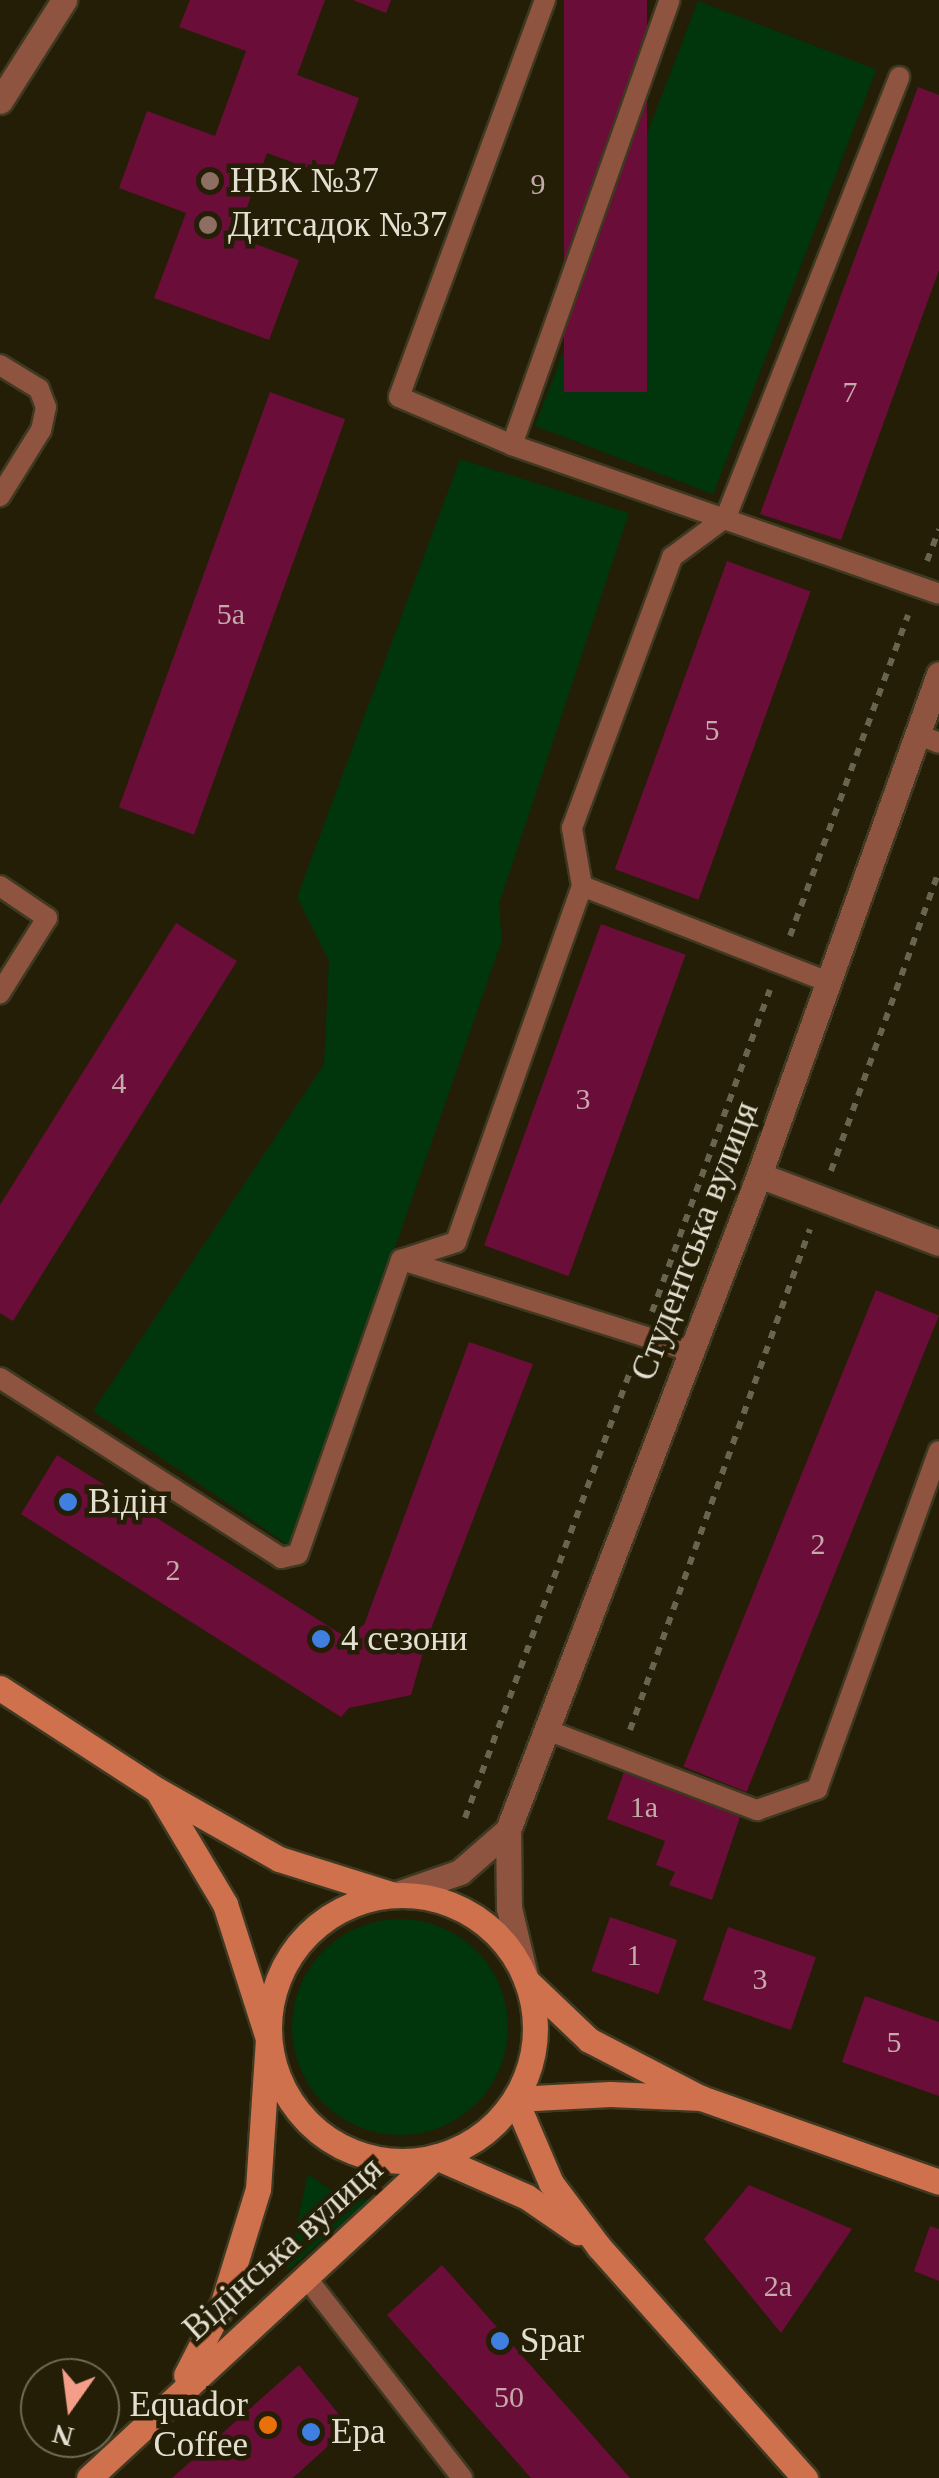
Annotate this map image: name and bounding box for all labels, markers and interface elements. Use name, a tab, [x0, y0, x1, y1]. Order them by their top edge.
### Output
place label: НВК №37	[230, 160, 379, 202]
house number: 9	[530, 166, 546, 202]
marker: НВК №37	[199, 170, 221, 192]
place label: Дитсадок №37	[228, 204, 447, 246]
marker: Дитсадок №37	[197, 214, 219, 236]
house number: 7	[842, 374, 858, 410]
house number: 5а	[217, 596, 245, 632]
house number: 5	[704, 712, 720, 748]
house number: 4	[112, 1065, 126, 1101]
house number: 3	[576, 1081, 590, 1117]
street label: Студентська вулиця	[622, 1096, 768, 1386]
place label: Відін	[88, 1481, 167, 1523]
marker: Відін	[57, 1491, 79, 1513]
house number: 2	[810, 1526, 826, 1562]
house number: 2	[166, 1552, 180, 1588]
place label: 4 сезони	[341, 1618, 468, 1660]
marker: 4 сезони	[310, 1628, 332, 1650]
house number: 1а	[630, 1789, 658, 1825]
house number: 1	[626, 1937, 642, 1973]
house number: 3	[752, 1961, 768, 1997]
house number: 5	[886, 2024, 902, 2060]
street label: Відінська вулиця	[175, 2148, 391, 2350]
house number: 2а	[764, 2268, 792, 2304]
place label: Spar	[520, 2320, 584, 2362]
marker: Spar	[489, 2330, 511, 2352]
north arrow	[20, 2358, 120, 2458]
house number: 50	[494, 2379, 524, 2415]
place label: Equador Coffee	[129, 2384, 248, 2466]
place label: Ера	[331, 2411, 385, 2453]
marker: Equador Coffee	[257, 2414, 279, 2436]
text: N	[50, 2418, 77, 2453]
marker: Ера	[300, 2421, 322, 2443]

